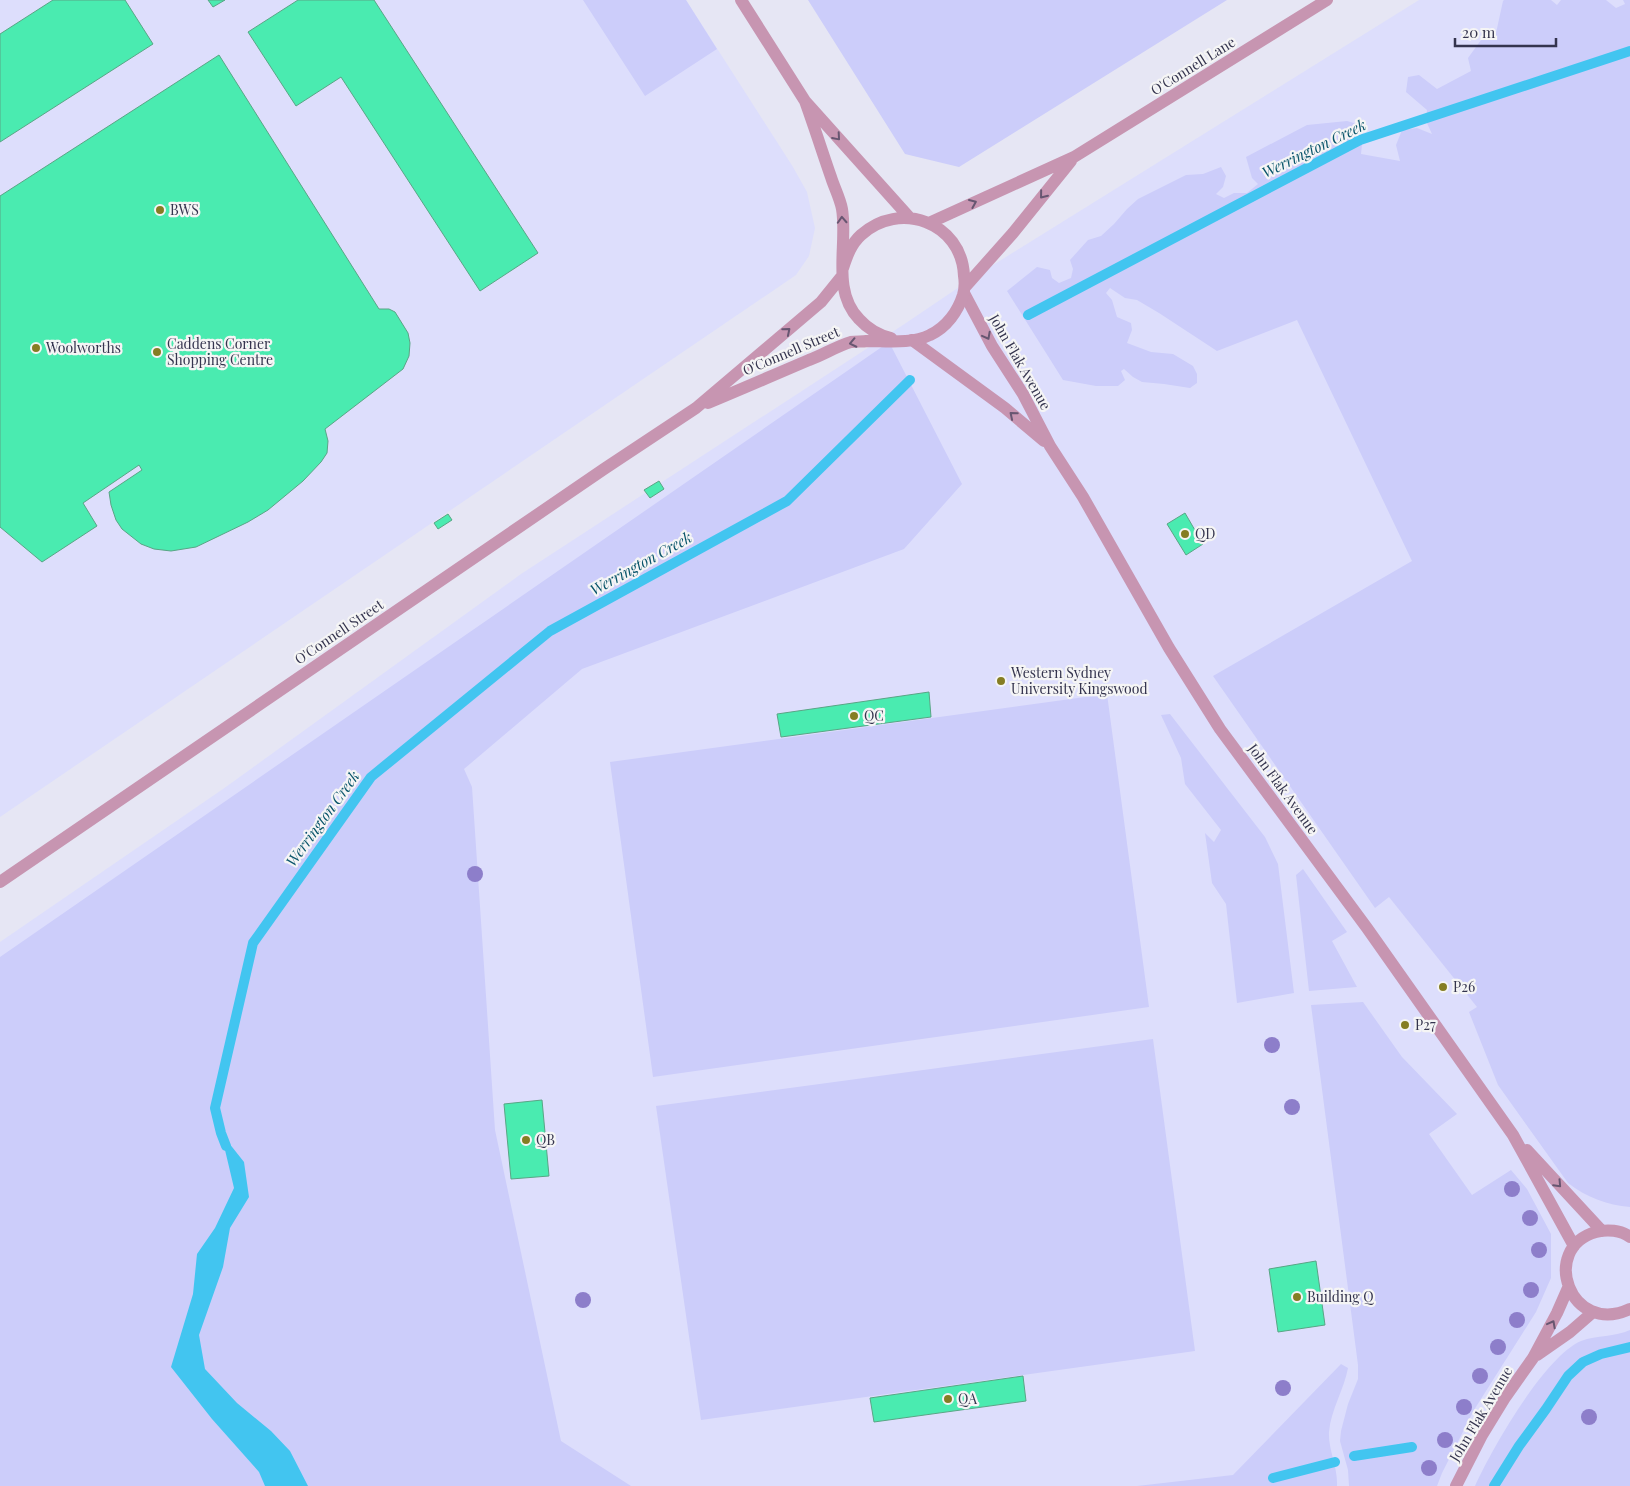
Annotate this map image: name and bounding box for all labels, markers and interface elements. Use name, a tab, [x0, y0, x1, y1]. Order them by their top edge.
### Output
scale bar	[1455, 15, 1556, 47]
text: 20 m	[1462, 22, 1496, 42]
street label: O'Connell Lane	[1147, 32, 1239, 99]
water label: Werrington Creek	[1258, 114, 1369, 182]
one-way arrow	[832, 132, 841, 141]
one-way arrow	[1041, 189, 1049, 198]
one-way arrow	[968, 199, 977, 210]
place label: BWS	[170, 200, 199, 219]
marker: BWS	[154, 204, 166, 216]
one-way arrow	[837, 215, 848, 223]
street label: John Flak Avenue	[985, 310, 1056, 413]
street label: O'Connell Street	[740, 321, 843, 379]
one-way arrow	[781, 329, 790, 337]
one-way arrow	[981, 331, 991, 340]
place label: Caddens Corner Shopping Centre	[167, 334, 273, 369]
place label: Woolworths	[45, 338, 121, 357]
one-way arrow	[848, 338, 857, 348]
marker: Woolworths	[30, 342, 42, 354]
marker: Caddens Corner Shopping Centre	[151, 346, 163, 358]
one-way arrow	[1009, 411, 1018, 420]
place label: QD	[1195, 524, 1215, 543]
water label: Werrington Creek	[586, 527, 695, 599]
marker: QD	[1179, 528, 1191, 540]
street label: O'Connell Street	[291, 594, 388, 668]
place label: Western Sydney University Kingswood	[1010, 663, 1148, 698]
marker: Western Sydney University Kingswood	[995, 675, 1007, 687]
place label: QC	[864, 706, 884, 725]
marker: QC	[848, 710, 860, 722]
street label: John Flak Avenue	[1244, 739, 1323, 838]
water label: Werrington Creek	[281, 766, 364, 870]
place label: P26	[1453, 977, 1475, 996]
marker: P26	[1437, 981, 1449, 993]
place label: P27	[1415, 1015, 1436, 1034]
marker: P27	[1399, 1019, 1411, 1031]
place label: QB	[536, 1130, 555, 1149]
marker: QB	[520, 1134, 532, 1146]
one-way arrow	[1552, 1178, 1561, 1187]
place label: Building Q	[1307, 1287, 1374, 1306]
marker: Building Q	[1291, 1291, 1303, 1303]
one-way arrow	[1546, 1320, 1556, 1329]
street label: John Flak Avenue	[1444, 1363, 1516, 1466]
place label: QA	[958, 1389, 977, 1408]
marker: QA	[942, 1393, 954, 1405]

